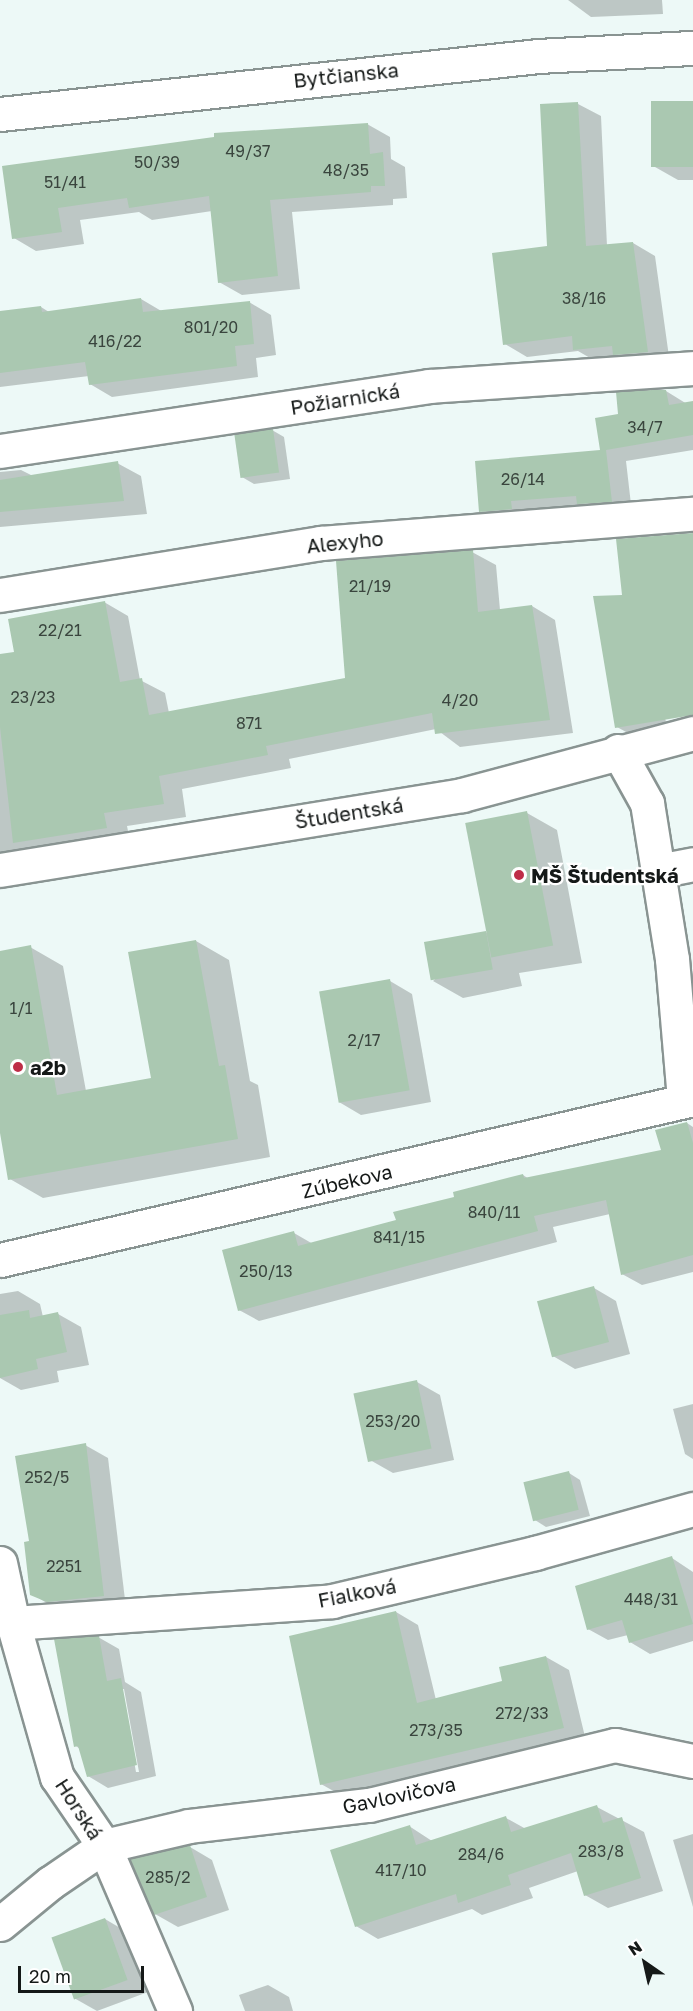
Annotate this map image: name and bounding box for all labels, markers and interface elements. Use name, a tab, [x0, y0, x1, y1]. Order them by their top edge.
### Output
street label: Bytčianska	[292, 58, 400, 92]
house number: 49/37	[226, 141, 270, 161]
house number: 50/39	[134, 152, 180, 172]
house number: 48/35	[323, 160, 369, 180]
house number: 51/41	[44, 172, 86, 192]
house number: 38/16	[562, 288, 606, 308]
house number: 801/20	[184, 317, 238, 337]
house number: 416/22	[88, 331, 142, 351]
street label: Požiarnická	[289, 379, 401, 419]
house number: 34/7	[627, 417, 663, 437]
house number: 26/14	[501, 469, 545, 489]
street label: Alexyho	[305, 526, 385, 558]
house number: 21/19	[349, 576, 391, 596]
house number: 22/21	[38, 620, 82, 640]
house number: 23/23	[11, 687, 55, 707]
house number: 4/20	[442, 690, 478, 710]
house number: 871	[236, 713, 262, 733]
street label: Študentská	[293, 793, 405, 833]
place label: MŠ Študentská	[531, 863, 679, 887]
marker: MŠ Študentská	[512, 868, 526, 882]
house number: 1/1	[9, 998, 33, 1018]
house number: 2/17	[347, 1030, 381, 1050]
place label: a2b	[30, 1055, 66, 1079]
marker: a2b	[11, 1060, 25, 1074]
street label: Zúbekova	[299, 1159, 395, 1203]
house number: 840/11	[468, 1202, 520, 1222]
house number: 841/15	[373, 1227, 425, 1247]
house number: 250/13	[239, 1261, 293, 1281]
house number: 253/20	[366, 1411, 420, 1431]
house number: 252/5	[25, 1467, 69, 1487]
house number: 2251	[46, 1556, 82, 1576]
street label: Fialková	[316, 1574, 398, 1612]
house number: 448/31	[624, 1589, 678, 1609]
house number: 272/33	[495, 1703, 549, 1723]
house number: 273/35	[409, 1720, 463, 1740]
street label: Gavlovičova	[340, 1771, 458, 1819]
street label: Horská	[50, 1774, 108, 1844]
house number: 283/8	[578, 1841, 624, 1861]
house number: 284/6	[458, 1844, 504, 1864]
house number: 417/10	[375, 1860, 427, 1880]
house number: 285/2	[145, 1867, 191, 1887]
north arrow	[615, 1933, 675, 1993]
text: N	[624, 1936, 646, 1960]
scale bar	[21, 1954, 147, 1992]
text: 20 m	[29, 1965, 71, 1987]

